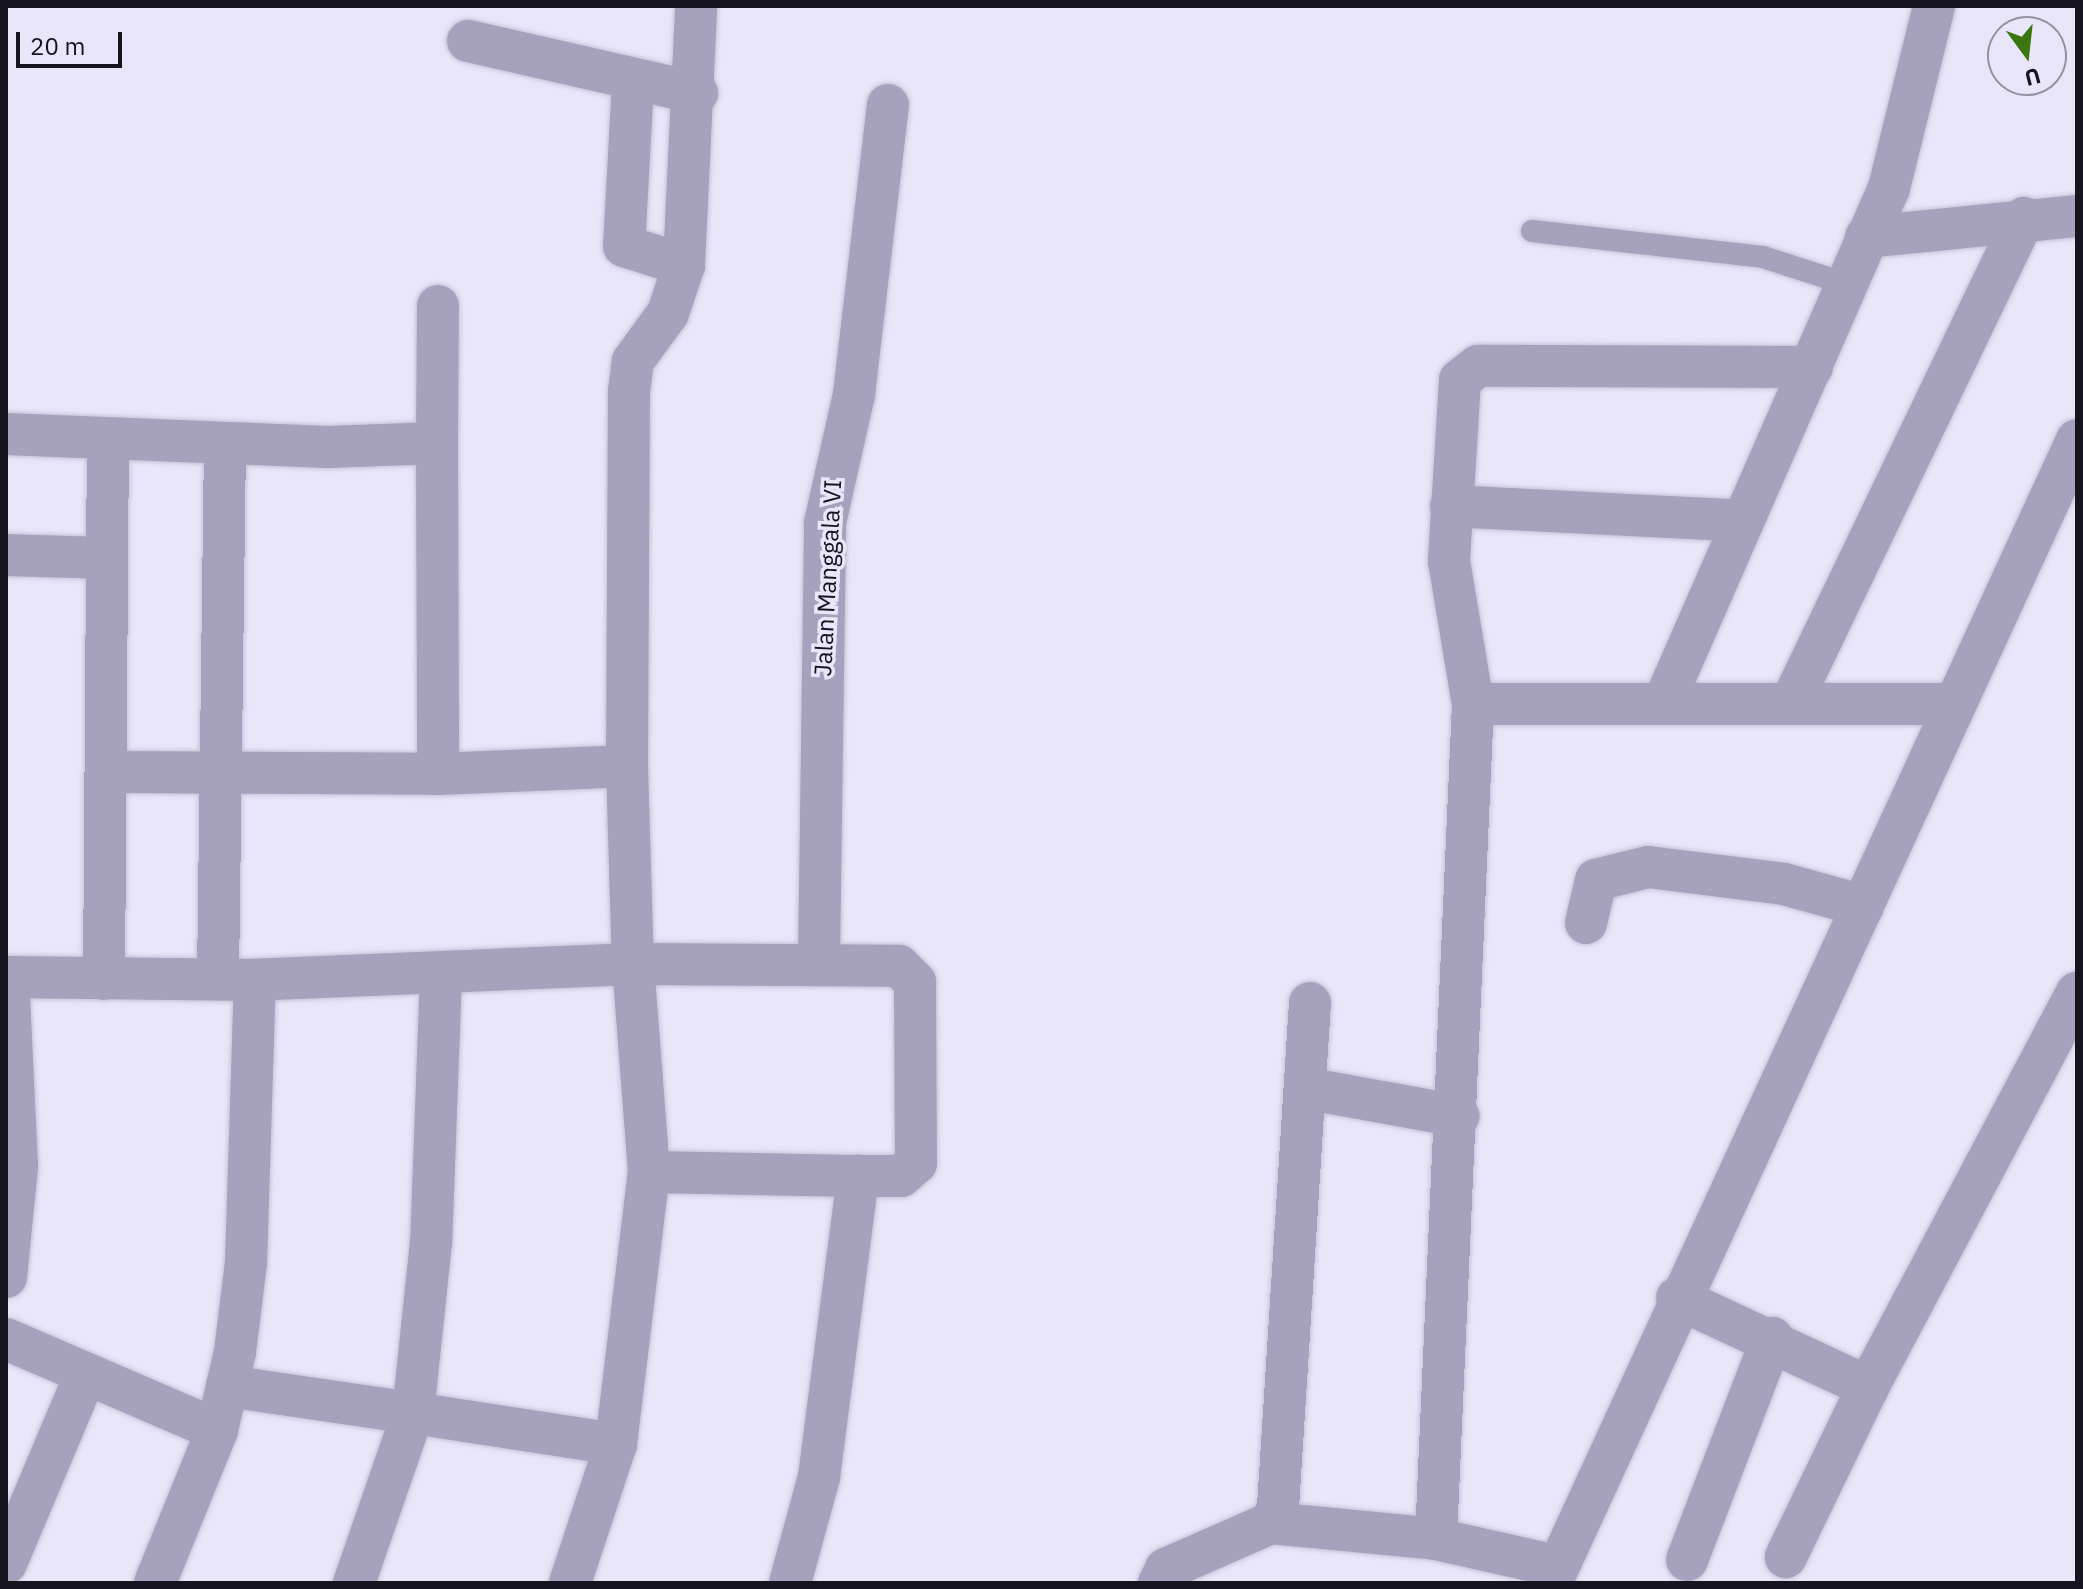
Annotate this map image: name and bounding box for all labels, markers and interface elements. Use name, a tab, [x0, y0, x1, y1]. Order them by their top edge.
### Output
scale bar	[20, 16, 126, 66]
north arrow	[1987, 16, 2067, 96]
text: 20 m	[30, 30, 85, 62]
text: U	[2022, 62, 2044, 94]
street label: Jalan Manggala VI	[808, 479, 848, 677]

